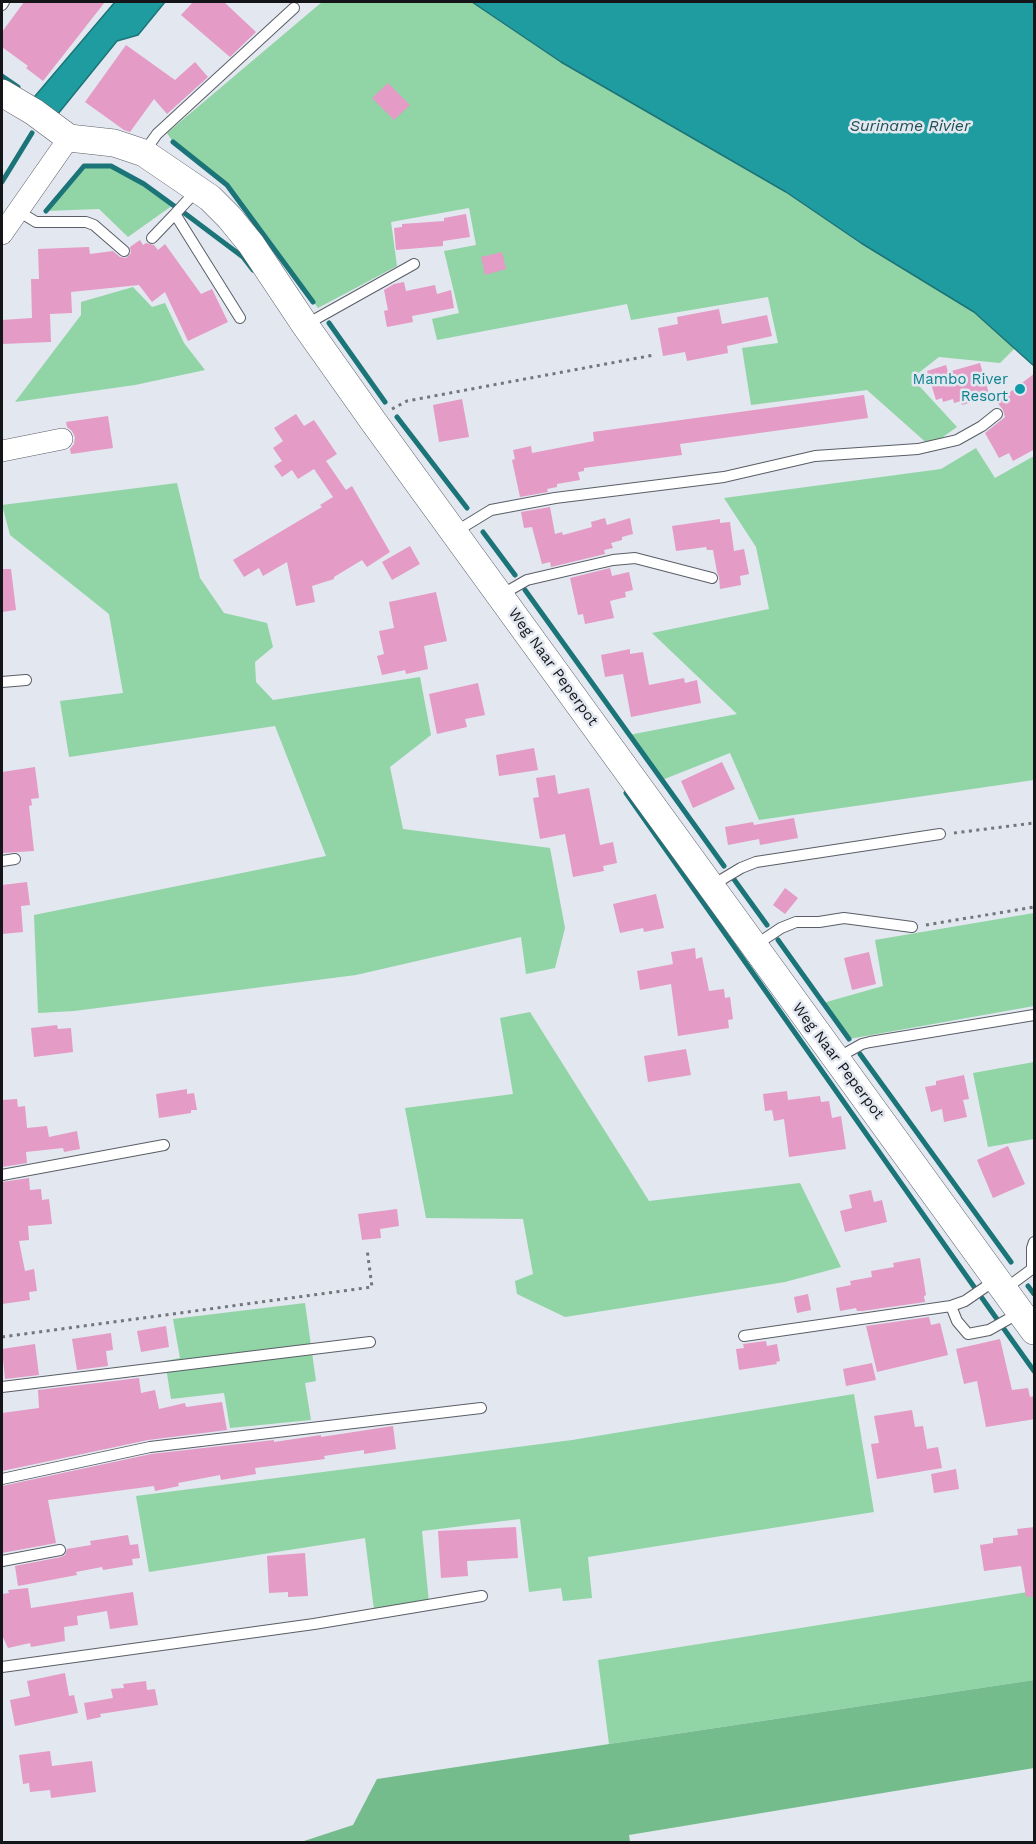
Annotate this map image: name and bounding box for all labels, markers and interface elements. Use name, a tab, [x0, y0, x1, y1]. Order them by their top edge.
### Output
water label: Suriname Rivier	[850, 116, 970, 136]
place label: Mambo River Resort	[913, 371, 1008, 406]
marker: Mambo River Resort	[1013, 382, 1027, 396]
street label: Weg Naar Peperpot	[504, 605, 602, 729]
street label: Weg Naar Peperpot	[788, 999, 888, 1123]

